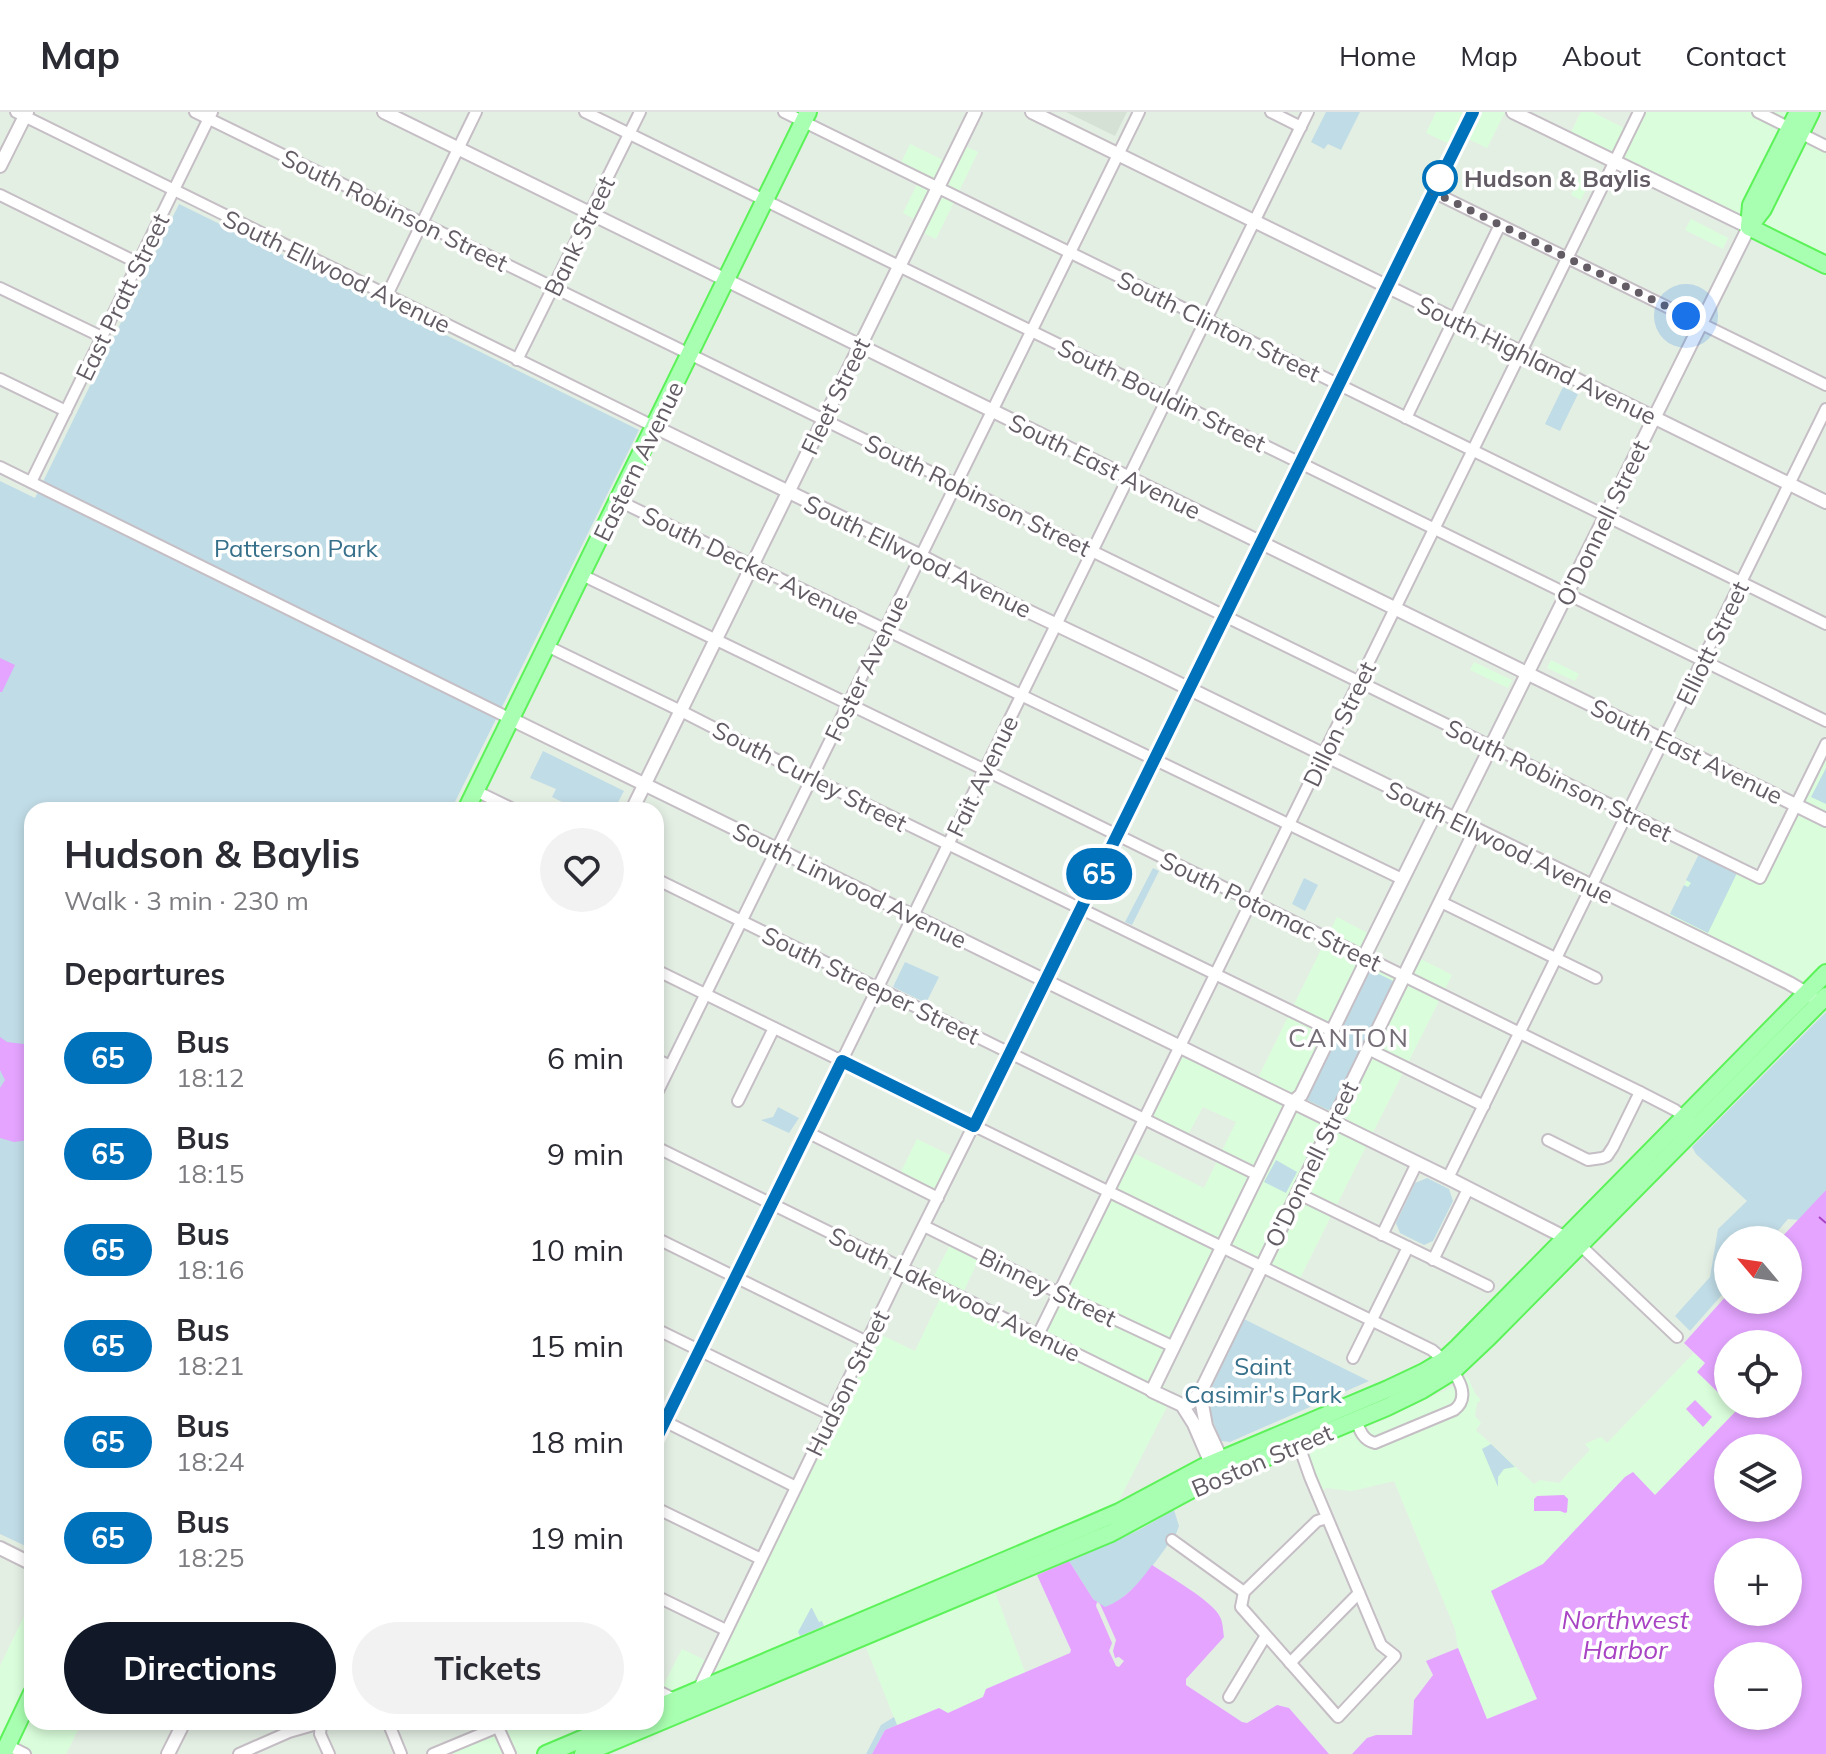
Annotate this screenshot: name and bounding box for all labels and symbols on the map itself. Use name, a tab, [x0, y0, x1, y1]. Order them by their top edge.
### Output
street label: South Robinson Street	[277, 142, 513, 278]
marker: Hudson & Baylis	[1423, 161, 1457, 195]
place label: Hudson & Baylis	[1464, 163, 1651, 193]
street label: Bank Street	[537, 171, 621, 301]
street label: South Ellwood Avenue	[218, 203, 456, 339]
street label: East Pratt Street	[69, 209, 175, 385]
street label: South Clinton Street	[1113, 264, 1325, 388]
street label: South Highland Avenue	[1413, 289, 1661, 431]
your location	[1666, 296, 1706, 336]
street label: South Bouldin Street	[1053, 332, 1271, 458]
street label: Fleet Street	[794, 333, 876, 459]
street label: Eastern Avenue	[586, 376, 690, 546]
street label: South East Avenue	[1004, 407, 1206, 525]
street label: South Robinson Street	[860, 427, 1096, 563]
street label: O'Donnell Street	[1549, 435, 1655, 611]
street label: South Ellwood Avenue	[799, 488, 1037, 624]
street label: South Decker Avenue	[638, 499, 864, 631]
park label: Patterson Park	[214, 533, 379, 563]
street label: Elliott Street	[1669, 576, 1755, 710]
street label: Foster Avenue	[818, 590, 914, 746]
street label: Dillon Street	[1296, 657, 1382, 791]
street label: South East Avenue	[1586, 692, 1788, 810]
street label: Fait Avenue	[940, 710, 1024, 842]
street label: South Robinson Street	[1441, 712, 1677, 848]
street label: South Curley Street	[708, 714, 912, 838]
street label: South Ellwood Avenue	[1381, 774, 1619, 910]
street label: South Linwood Avenue	[728, 815, 972, 955]
street label: South Potomac Street	[1156, 845, 1386, 977]
line badge: 65	[1063, 848, 1135, 900]
street label: South Streeper Street	[757, 919, 985, 1051]
district label: CANTON	[1288, 1021, 1410, 1054]
street label: O'Donnell Street	[1258, 1076, 1364, 1252]
street label: South Lakewood Avenue	[824, 1220, 1086, 1368]
north arrow	[1714, 1226, 1802, 1314]
street label: Binney Street	[975, 1241, 1121, 1333]
street label: Hudson Street	[799, 1305, 895, 1461]
park label: Saint Casimir's Park	[1184, 1351, 1342, 1409]
street label: Boston Street	[1187, 1417, 1337, 1503]
water label: Northwest Harbor	[1561, 1603, 1689, 1666]

